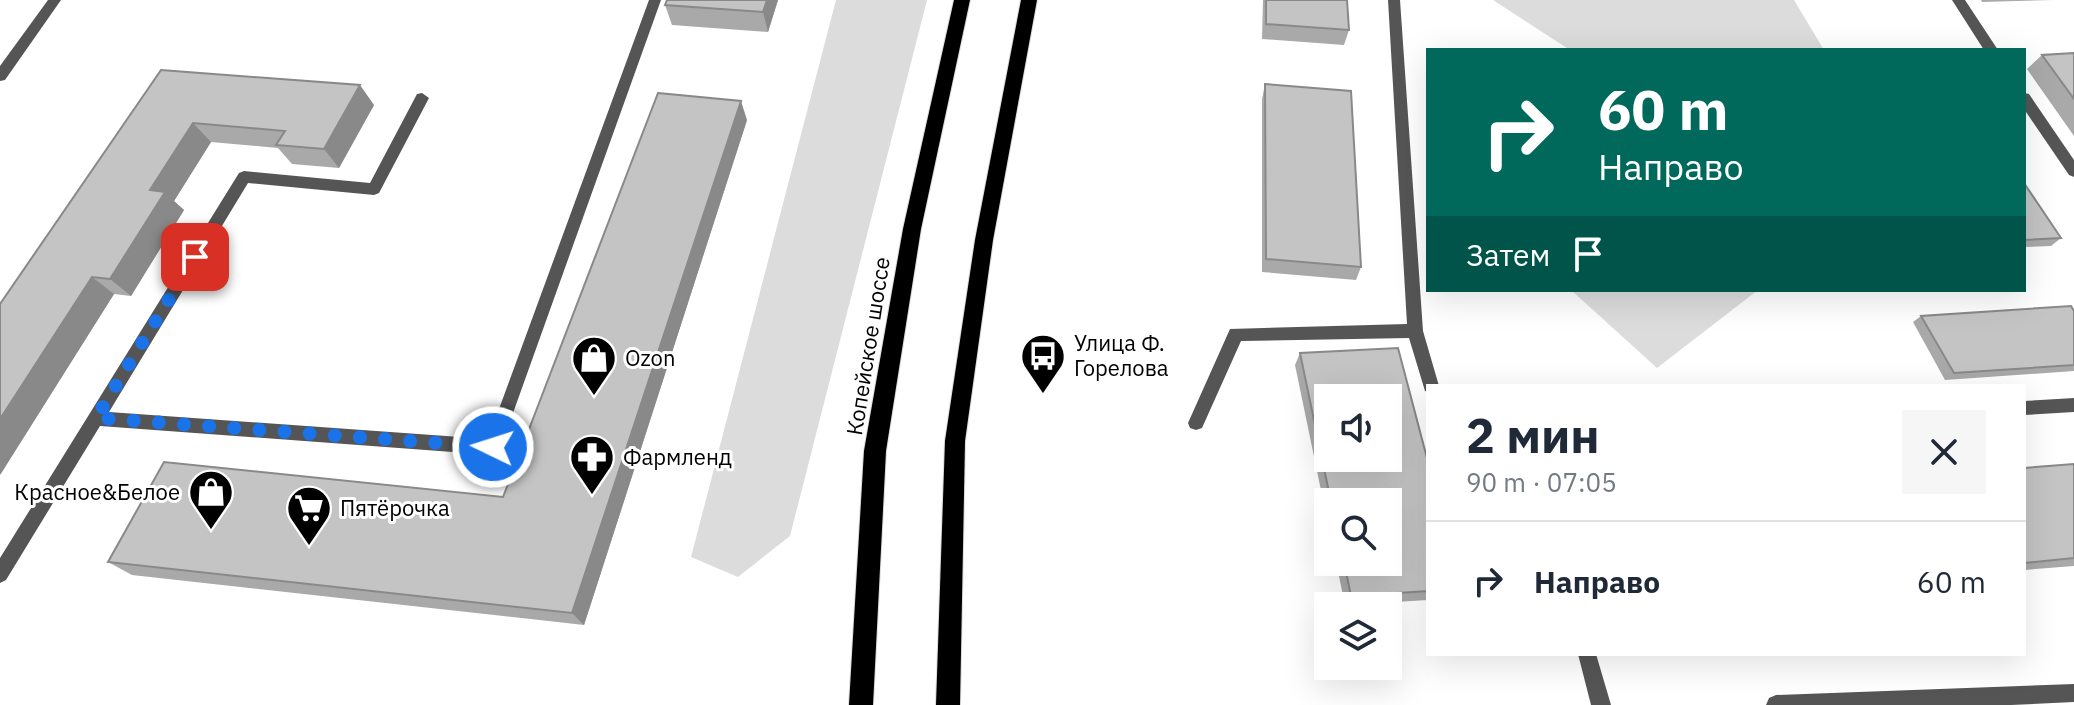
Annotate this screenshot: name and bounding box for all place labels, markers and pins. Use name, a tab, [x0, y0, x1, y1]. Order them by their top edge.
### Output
pin	[161, 223, 229, 291]
place label: Улица Ф. Горелова	[1074, 328, 1169, 382]
bus stop icon: Улица Ф. Горелова	[1019, 332, 1067, 395]
shop icon: Ozon	[570, 334, 618, 397]
place label: Ozon	[625, 343, 675, 372]
pharmacy icon: Фармленд	[568, 433, 616, 496]
place label: Фармленд	[623, 442, 732, 471]
shop icon: Красное&Белое	[187, 468, 235, 531]
place label: Красное&Белое	[14, 477, 180, 506]
supermarket icon: Пятёрочка	[285, 484, 333, 547]
place label: Пятёрочка	[340, 493, 450, 522]

